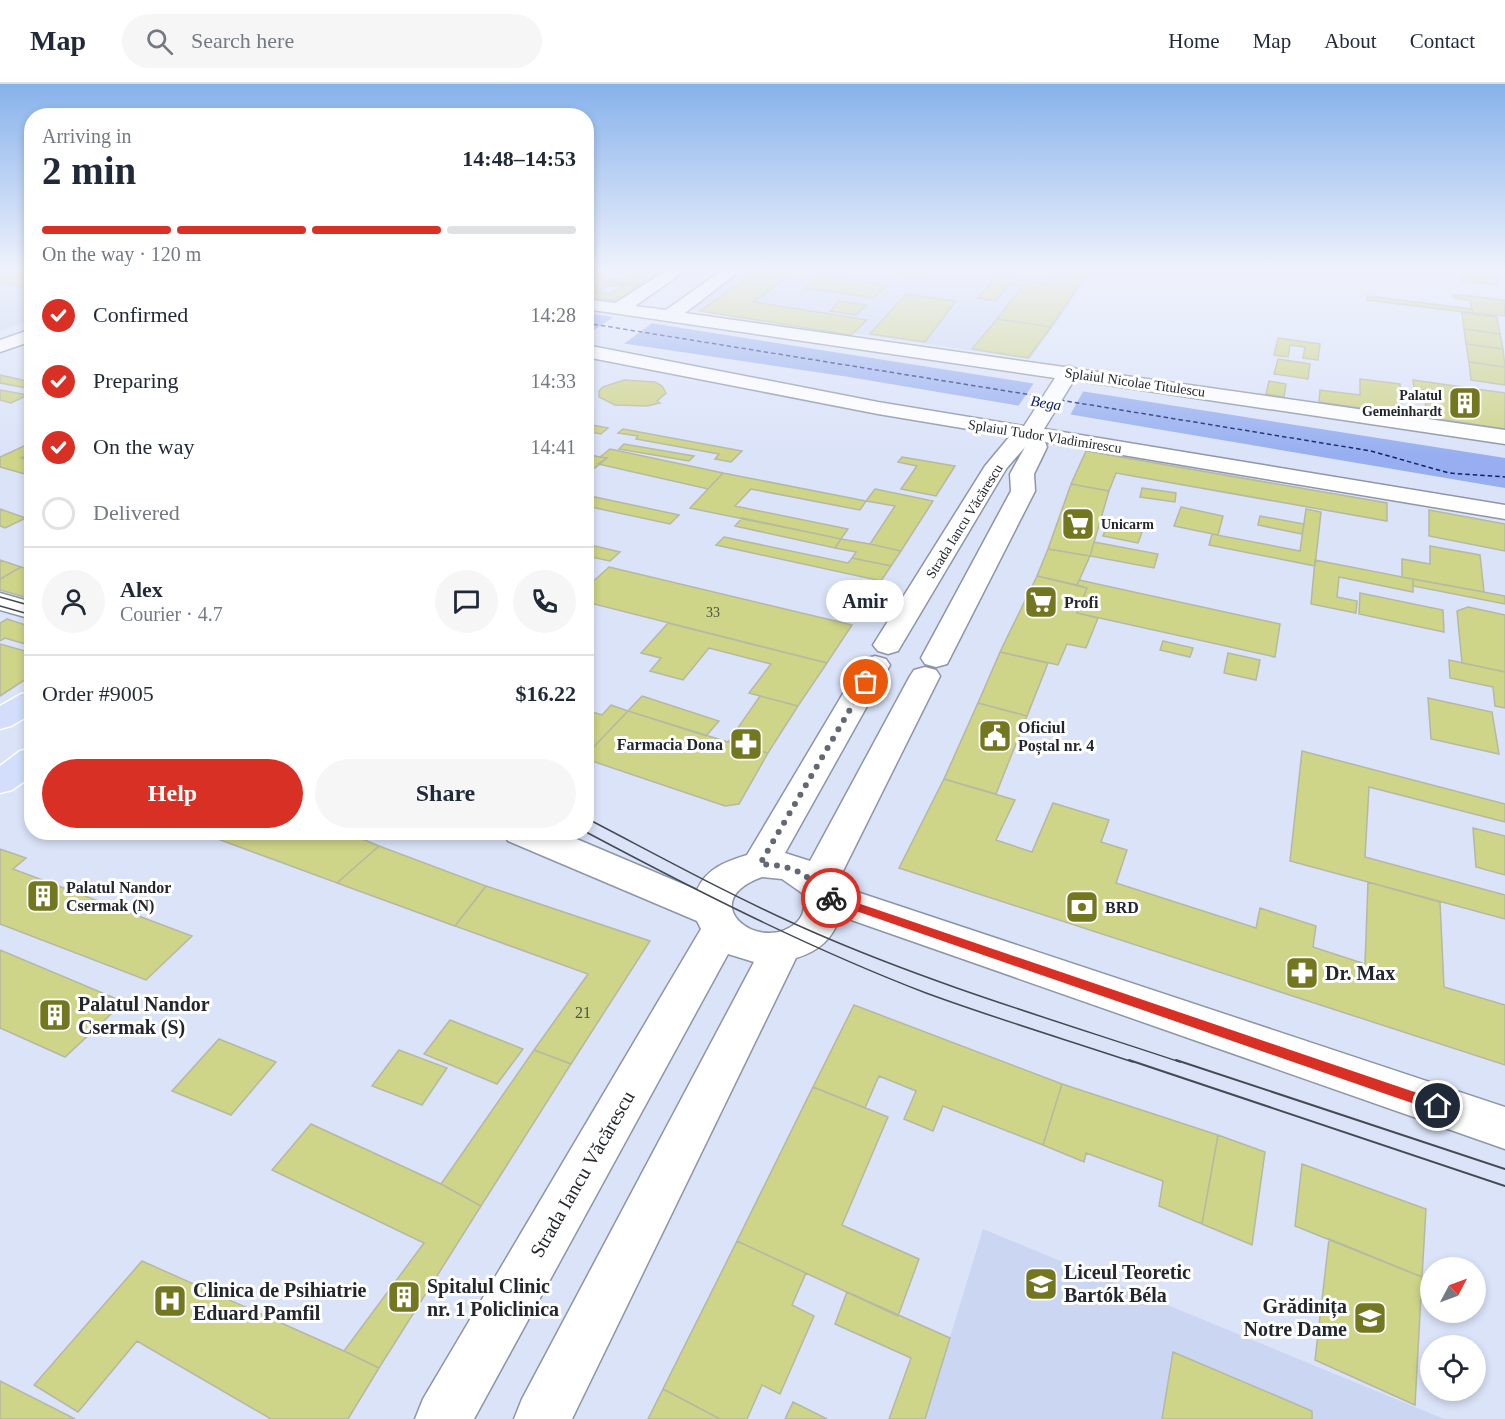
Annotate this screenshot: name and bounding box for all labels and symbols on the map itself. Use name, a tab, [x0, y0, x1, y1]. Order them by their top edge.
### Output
street label: Splaiul Nicolae Titulescu	[1064, 365, 1206, 400]
building icon: Palatul Gemeinhardt	[1447, 385, 1483, 421]
place label: Palatul Gemeinhardt	[1362, 388, 1442, 419]
water label: Bega	[1030, 393, 1062, 413]
street label: Splaiul Tudor Vladimirescu	[967, 417, 1123, 456]
street label: Strada Iancu Văcărescu	[923, 461, 1006, 581]
supermarket icon: Unicarm	[1060, 506, 1096, 542]
place label: Unicarm	[1101, 517, 1154, 532]
callout: Amir	[827, 580, 905, 622]
supermarket icon: Profi	[1023, 584, 1059, 620]
place label: Profi	[1064, 594, 1099, 611]
house number: 33	[706, 605, 720, 620]
pin	[840, 656, 891, 707]
public building icon: Oficiul Poștal nr. 4	[977, 718, 1013, 754]
place label: Oficiul Poștal nr. 4	[1018, 719, 1094, 756]
pharmacy icon: Farmacia Dona	[728, 726, 764, 762]
place label: Farmacia Dona	[617, 736, 723, 753]
courier	[801, 868, 861, 928]
building icon: Palatul Nandor Csermak (N)	[25, 878, 61, 914]
place label: Palatul Nandor Csermak (N)	[66, 879, 171, 915]
bank icon: BRD	[1064, 889, 1100, 925]
place label: BRD	[1105, 899, 1139, 916]
pharmacy icon: Dr. Max	[1284, 955, 1320, 991]
place label: Dr. Max	[1325, 962, 1395, 984]
place label: Palatul Nandor Csermak (S)	[78, 993, 210, 1039]
building icon: Palatul Nandor Csermak (S)	[37, 997, 73, 1033]
house number: 21	[575, 1004, 591, 1021]
pin	[1412, 1080, 1463, 1131]
street label: Strada Iancu Văcărescu	[525, 1087, 639, 1261]
north arrow	[1420, 1257, 1486, 1323]
place label: Liceul Teoretic Bartók Béla	[1064, 1261, 1191, 1306]
school or university icon: Liceul Teoretic Bartók Béla	[1023, 1266, 1059, 1302]
place label: Spitalul Clinic nr. 1 Policlinica	[427, 1275, 559, 1320]
place label: Clinica de Psihiatrie Eduard Pamfil	[193, 1279, 366, 1324]
building icon: Spitalul Clinic nr. 1 Policlinica	[386, 1279, 422, 1315]
hospital icon: Clinica de Psihiatrie Eduard Pamfil	[152, 1283, 188, 1319]
place label: Grădinița Notre Dame	[1244, 1295, 1347, 1340]
school or university icon: Grădinița Notre Dame	[1352, 1300, 1388, 1336]

